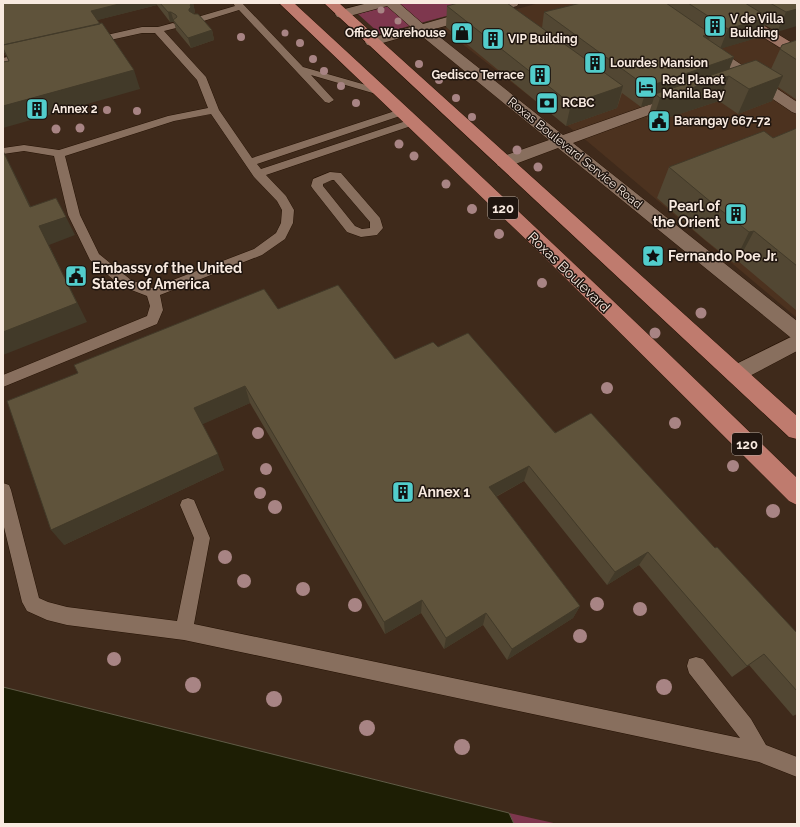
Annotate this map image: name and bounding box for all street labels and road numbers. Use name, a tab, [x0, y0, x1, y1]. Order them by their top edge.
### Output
street label: Roxas Boulevard Service Road	[505, 95, 645, 211]
road number: 120	[488, 197, 518, 219]
street label: Roxas Boulevard	[525, 229, 613, 315]
road number: 120	[732, 433, 762, 455]

